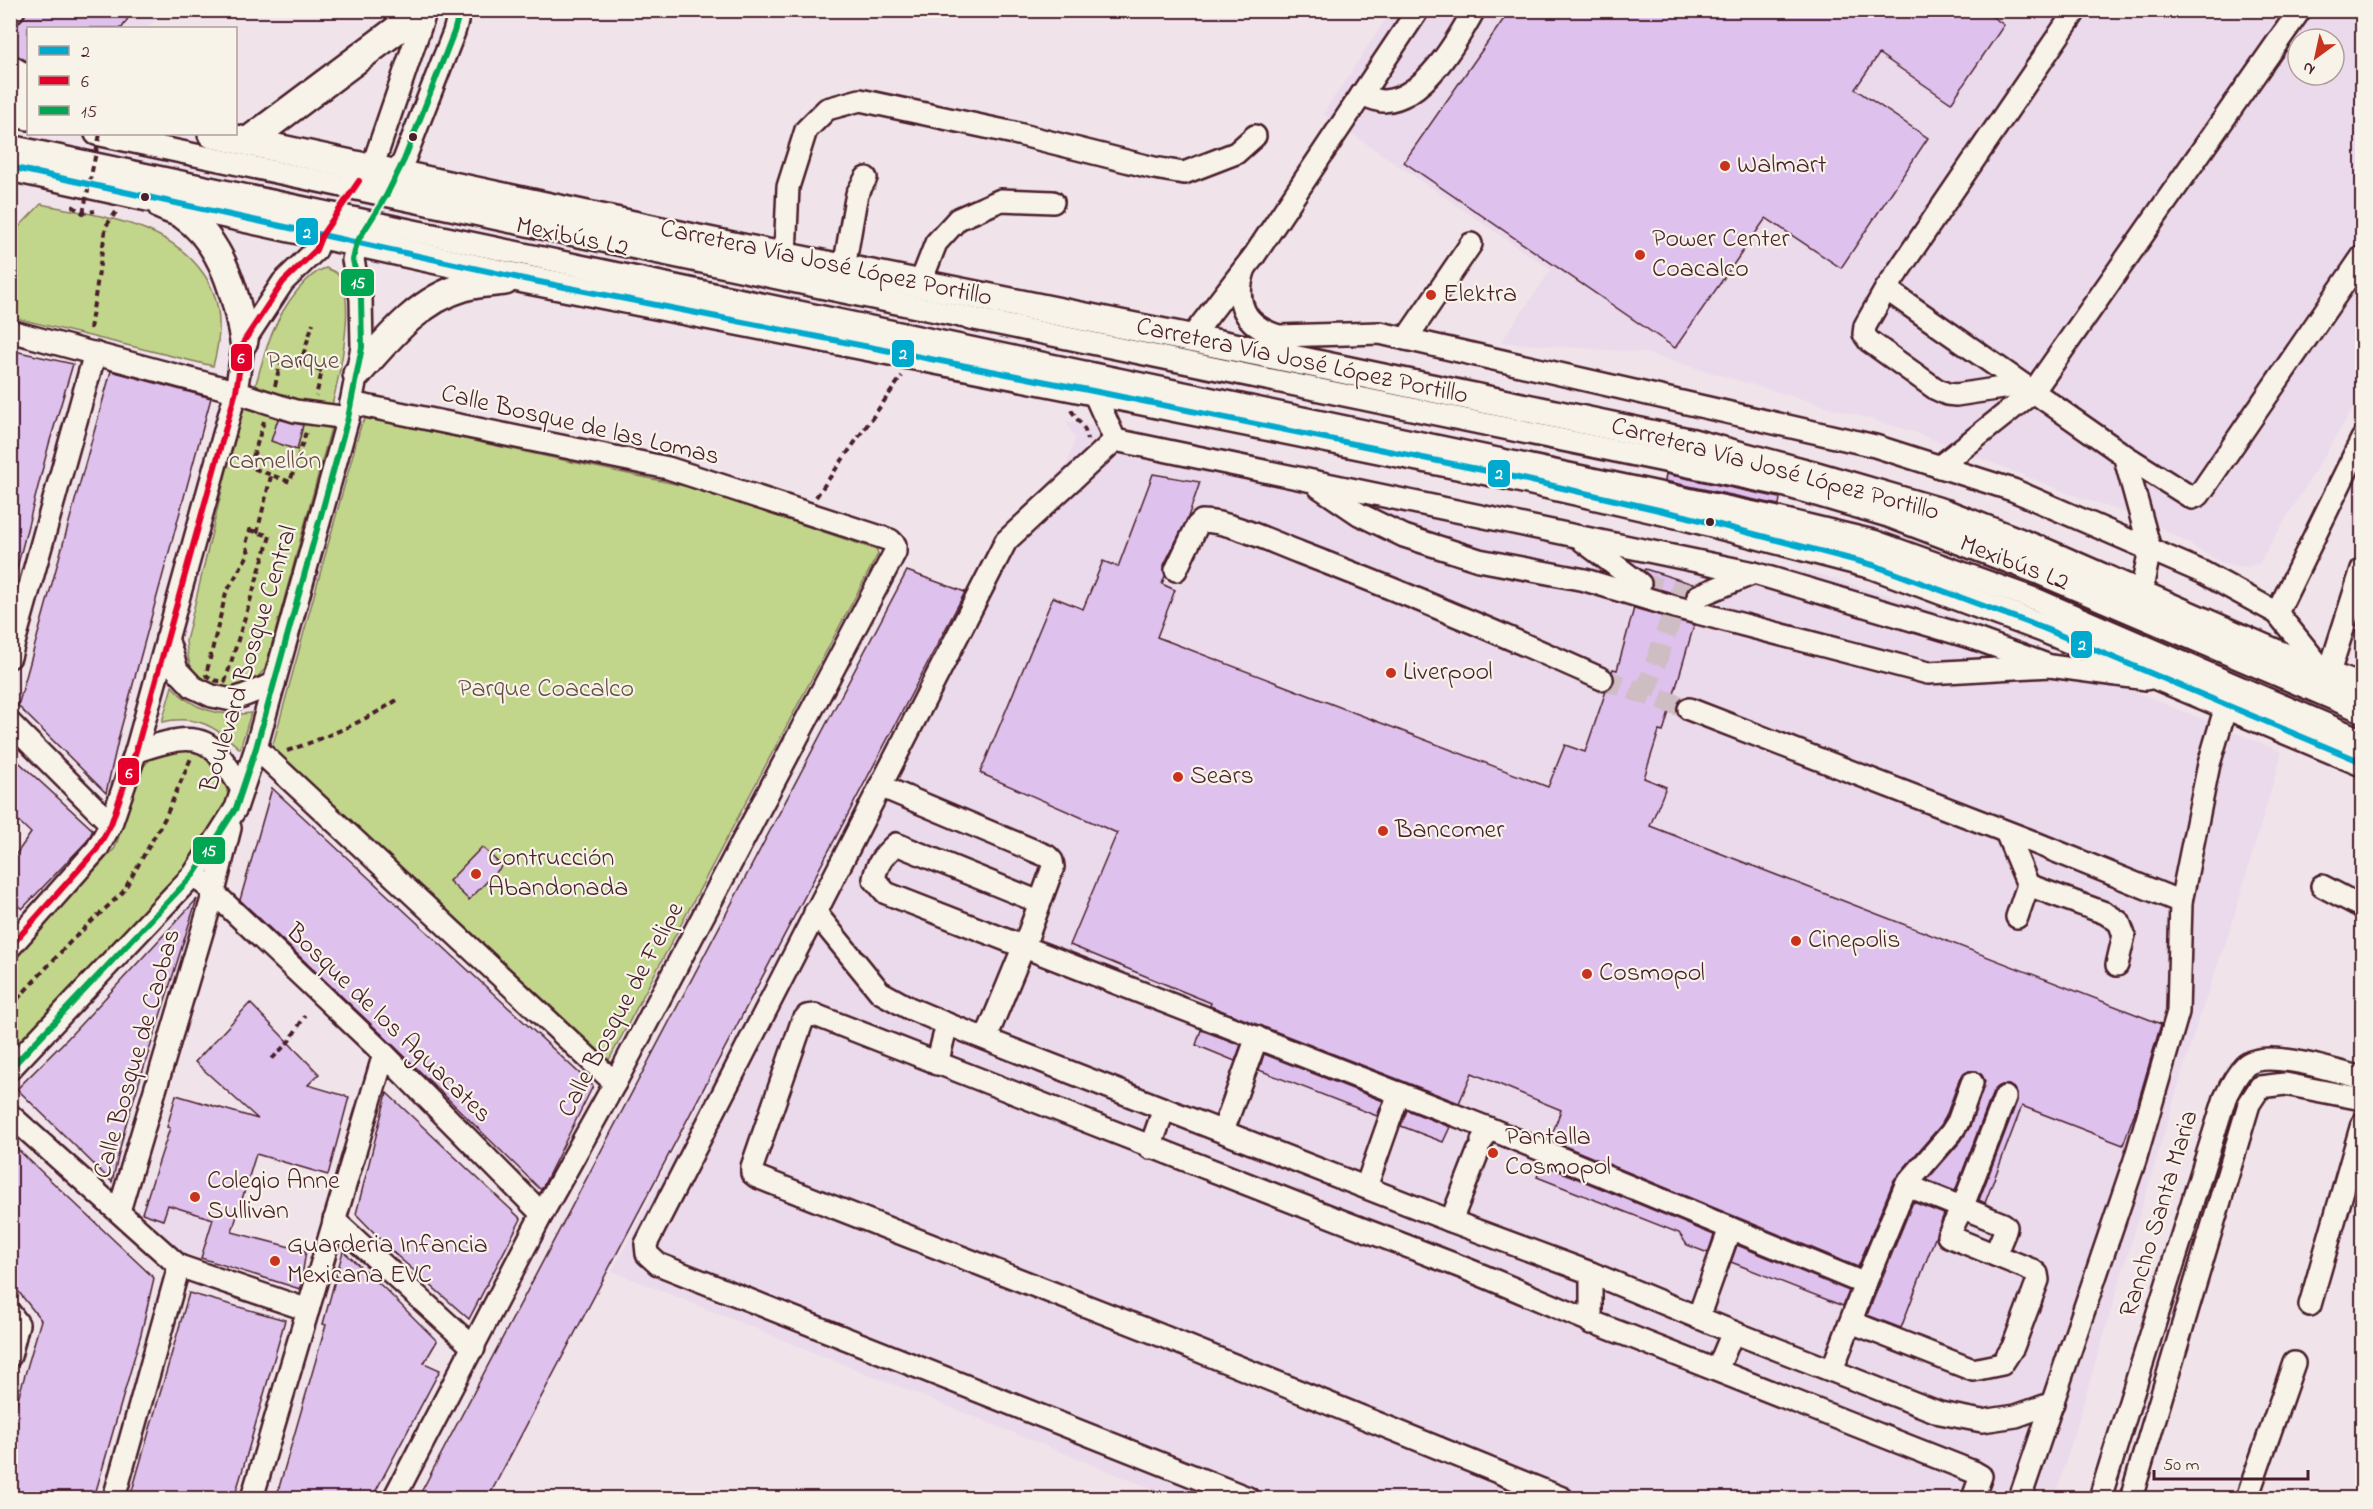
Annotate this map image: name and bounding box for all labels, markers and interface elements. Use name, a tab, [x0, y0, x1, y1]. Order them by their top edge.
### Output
legend	[27, 27, 237, 135]
north arrow	[2286, 27, 2346, 87]
text: 2	[81, 40, 90, 66]
text: N	[2298, 55, 2320, 81]
text: 6	[81, 70, 89, 96]
text: 15	[81, 100, 97, 126]
unlabelled marker	[407, 131, 419, 143]
place label: Walmart	[1737, 147, 1827, 185]
marker: Walmart	[1718, 159, 1732, 173]
unlabelled marker	[139, 191, 151, 203]
street label: Mexibús L2	[512, 208, 632, 269]
street label: Carretera Vía José López Portillo	[657, 210, 995, 318]
line badge: 2	[295, 217, 319, 246]
place label: Power Center Coacalco	[1652, 221, 1790, 289]
text: 2	[302, 222, 311, 246]
marker: Power Center Coacalco	[1633, 248, 1647, 262]
line badge: 15	[340, 268, 375, 297]
text: 15	[351, 272, 366, 296]
place label: Elektra	[1443, 276, 1517, 314]
marker: Elektra	[1424, 288, 1438, 302]
street label: Carretera Vía José López Portillo	[1133, 308, 1471, 416]
line badge: 2	[891, 339, 915, 368]
line badge: 6	[230, 343, 253, 372]
park label: Parque	[267, 343, 340, 381]
text: 2	[898, 343, 907, 367]
text: 6	[236, 347, 245, 371]
street label: Calle Bosque de las Lomas	[437, 375, 723, 477]
street label: Carretera Vía José López Portillo	[1607, 408, 1943, 532]
park label: camellón	[229, 443, 321, 481]
line badge: 2	[1487, 459, 1511, 488]
text: 2	[1494, 463, 1503, 487]
unlabelled marker	[1704, 516, 1716, 528]
street label: Boulevard Bosque Central	[191, 521, 309, 798]
street label: Mexibús L2	[1954, 526, 2074, 602]
line badge: 2	[2070, 630, 2093, 659]
text: 2	[2077, 634, 2086, 658]
place label: Liverpool	[1403, 654, 1493, 692]
marker: Liverpool	[1384, 666, 1398, 680]
park label: Parque Coacalco	[458, 671, 634, 709]
line badge: 6	[117, 757, 140, 786]
place label: Sears	[1190, 758, 1254, 796]
text: 6	[124, 762, 133, 786]
marker: Sears	[1171, 770, 1185, 784]
place label: Bancomer	[1394, 812, 1505, 850]
marker: Bancomer	[1376, 824, 1390, 838]
line badge: 15	[192, 836, 226, 865]
text: 15	[202, 840, 217, 864]
place label: Contrucción Abandonada	[488, 840, 628, 908]
marker: Contrucción Abandonada	[469, 867, 483, 881]
street label: Calle Bosque de Felipe	[549, 895, 695, 1125]
street label: Bosque de los Aguacates	[275, 914, 500, 1133]
place label: Cinepolis	[1808, 922, 1901, 960]
street label: Calle Bosque de Caobas	[84, 925, 192, 1183]
marker: Cinepolis	[1789, 934, 1803, 948]
place label: Cosmopol	[1599, 955, 1705, 993]
marker: Cosmopol	[1580, 967, 1594, 981]
street label: Rancho Santa Maria	[2110, 1106, 2210, 1322]
place label: Pantalla Cosmopol	[1505, 1119, 1611, 1187]
marker: Pantalla Cosmopol	[1486, 1146, 1500, 1160]
place label: Colegio Anne Sullivan	[207, 1163, 340, 1231]
marker: Colegio Anne Sullivan	[188, 1190, 202, 1204]
place label: Guarderia Infancia Mexicana EVC	[287, 1227, 488, 1295]
marker: Guarderia Infancia Mexicana EVC	[268, 1254, 282, 1268]
scale bar	[2154, 1443, 2308, 1481]
text: 50 m	[2163, 1453, 2200, 1479]

